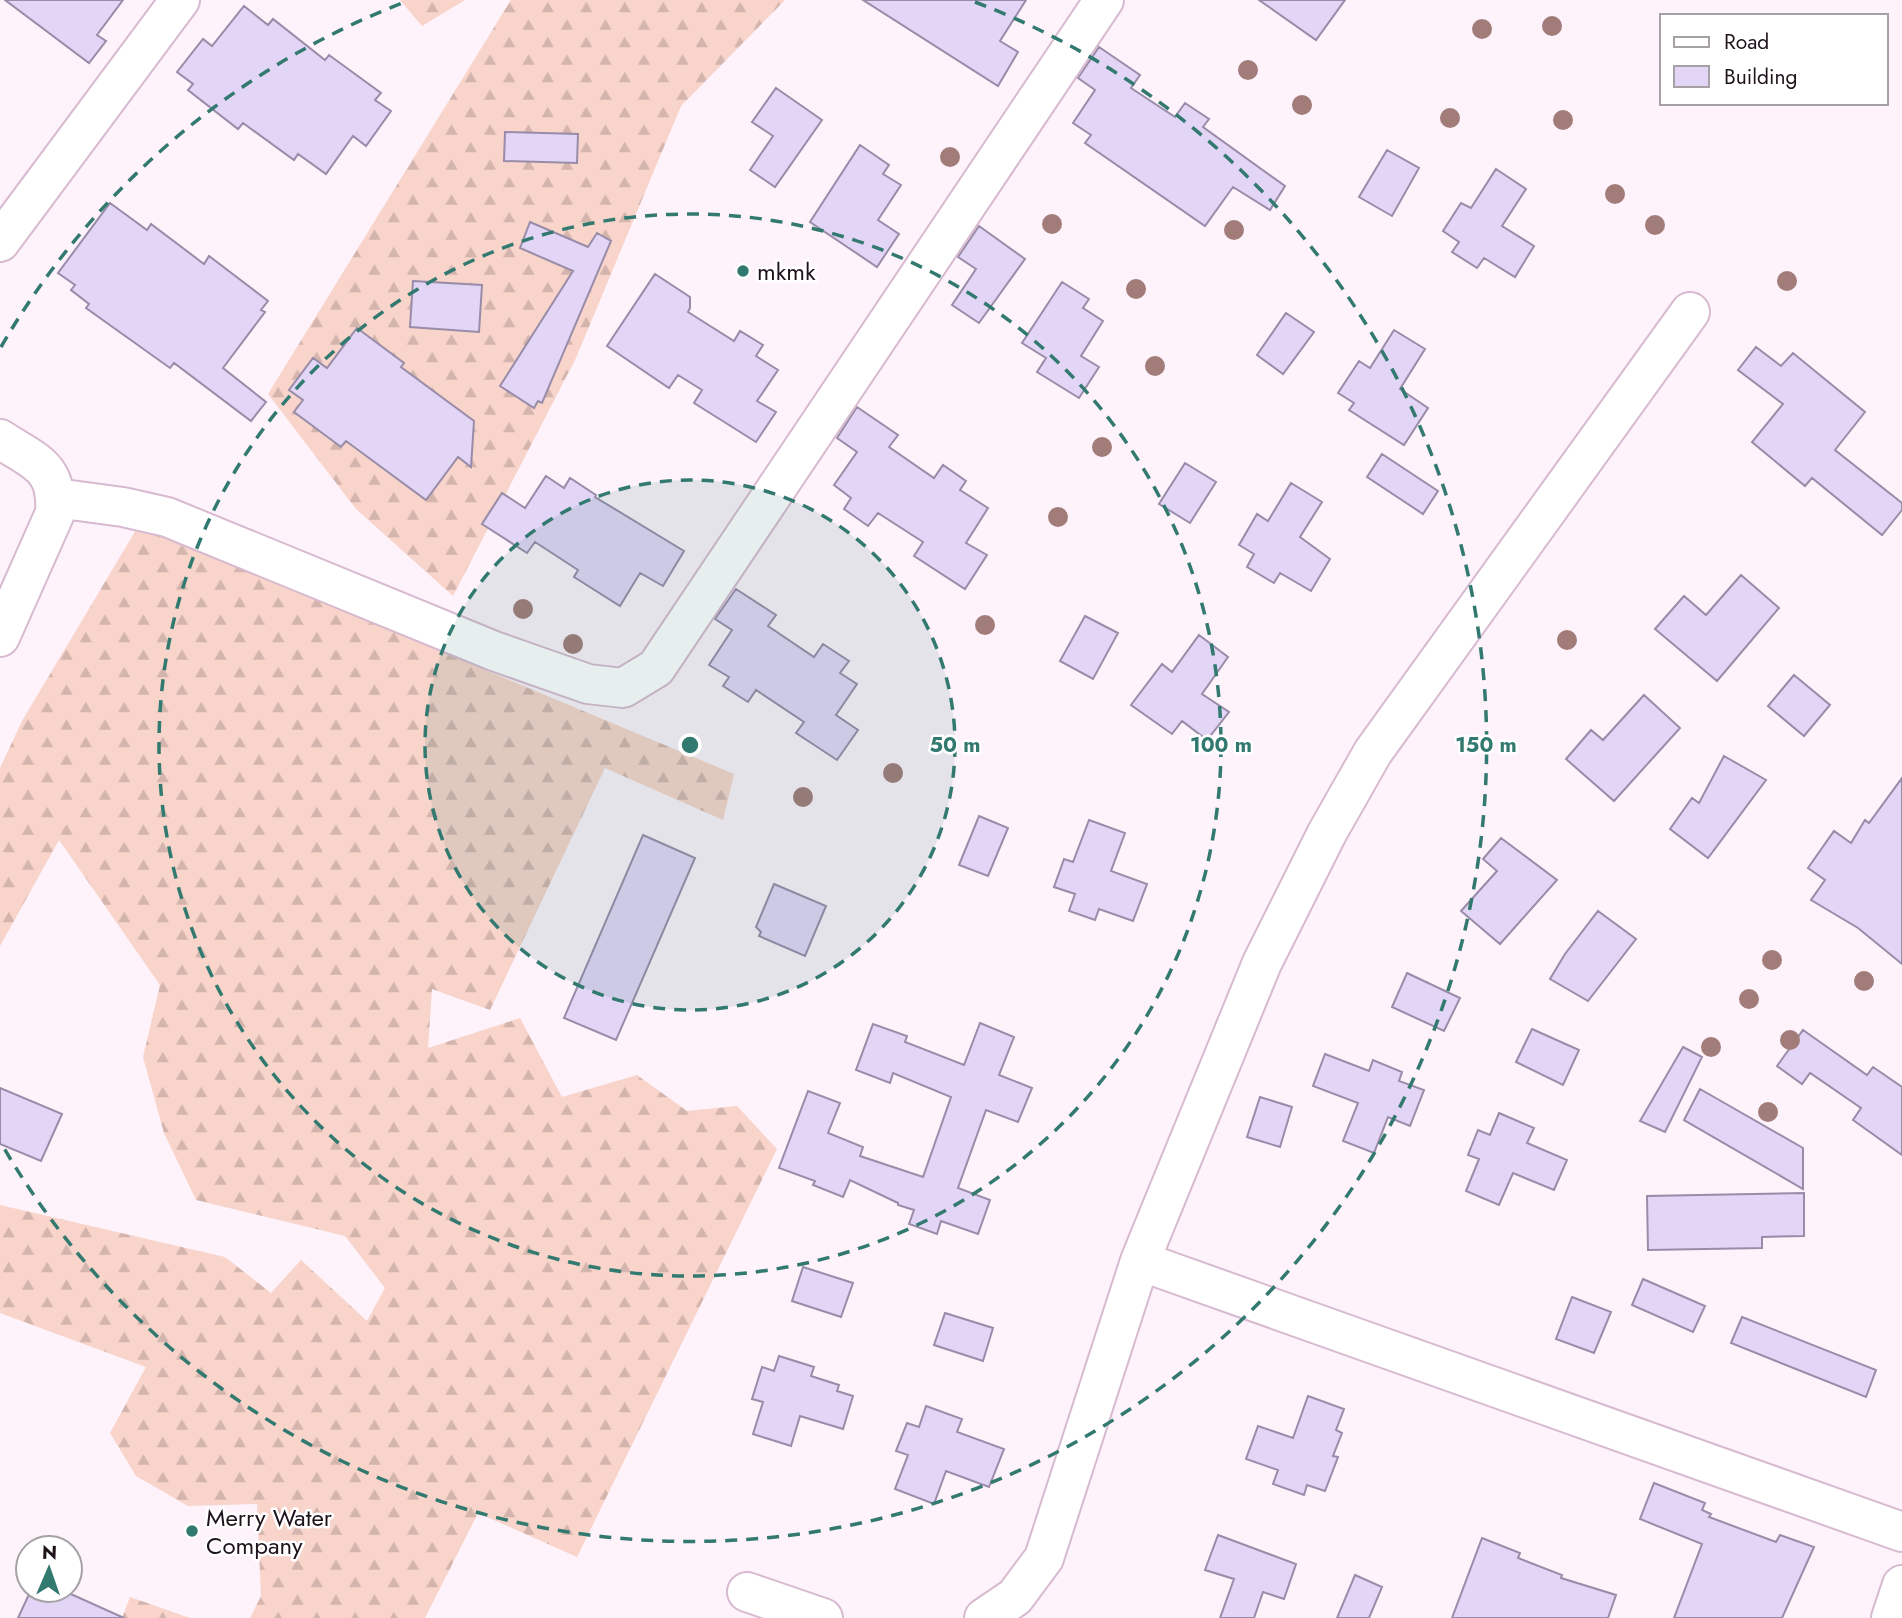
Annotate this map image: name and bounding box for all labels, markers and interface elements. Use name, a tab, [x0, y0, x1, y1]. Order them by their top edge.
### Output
legend	[1660, 14, 1888, 105]
text: Road	[1724, 27, 1769, 57]
text: Building	[1724, 62, 1797, 92]
place label: mkmk	[757, 254, 816, 289]
marker: mkmk	[735, 263, 751, 279]
text: 50 m	[930, 730, 980, 760]
text: 100 m	[1190, 730, 1252, 760]
text: 150 m	[1455, 730, 1517, 760]
centre of rings	[678, 733, 702, 757]
place label: Merry Water Company	[206, 1500, 333, 1563]
marker: Merry Water Company	[184, 1523, 200, 1539]
north arrow	[14, 1534, 84, 1604]
text: N	[42, 1539, 58, 1566]

